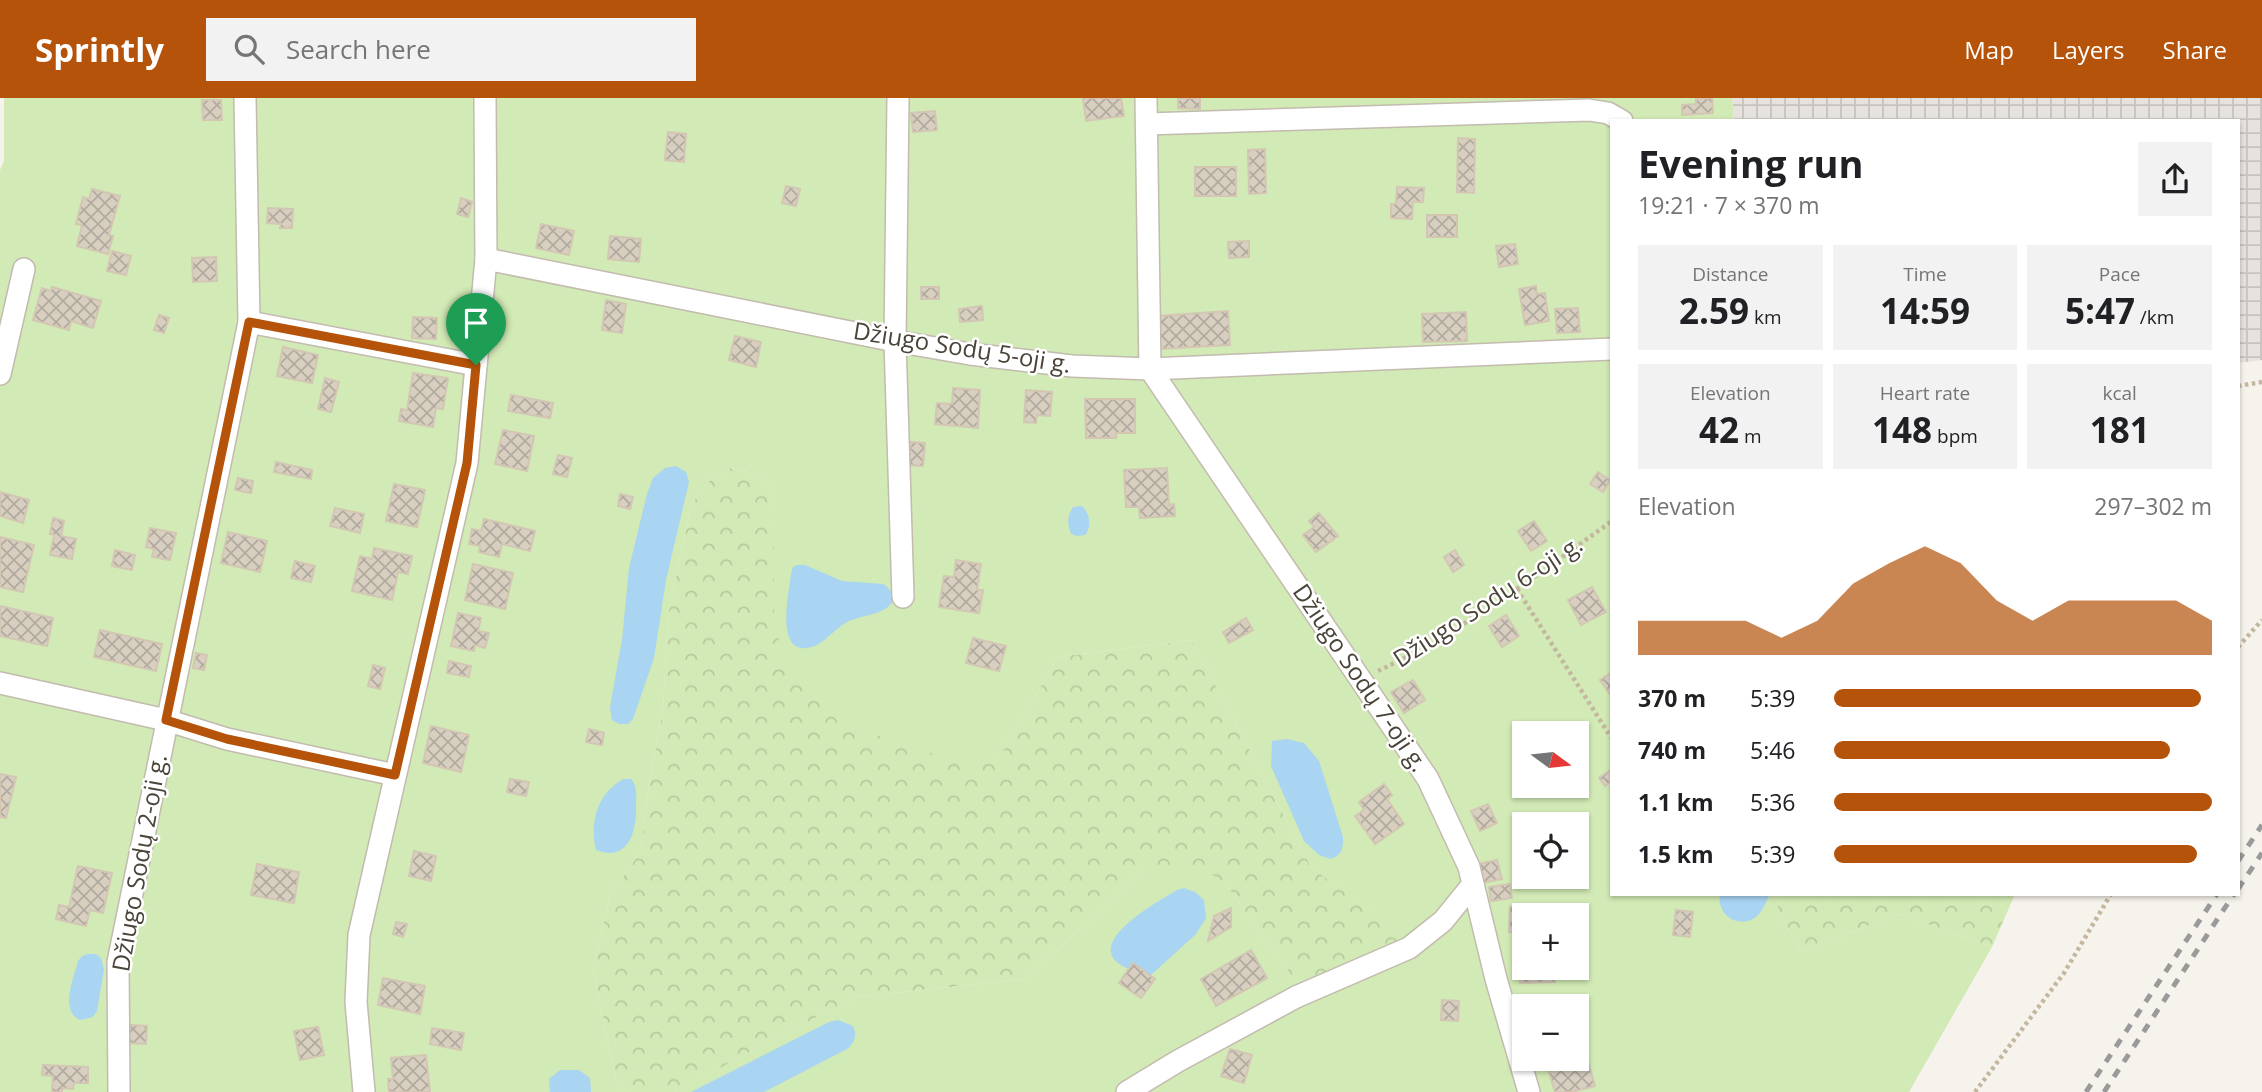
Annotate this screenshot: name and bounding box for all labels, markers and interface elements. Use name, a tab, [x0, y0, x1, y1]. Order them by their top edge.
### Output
search box	[206, 18, 696, 81]
text: Sprintly	[35, 27, 164, 72]
icon: search	[230, 30, 268, 68]
text: Search here	[286, 31, 431, 67]
text: Map	[1964, 33, 2014, 66]
text: Layers	[2052, 33, 2125, 66]
text: Share	[2163, 33, 2227, 66]
text: Evening run	[1638, 137, 1863, 189]
button: share	[2138, 142, 2212, 216]
text: 19:21 · 7 × 370 m	[1638, 189, 1820, 221]
text: Distance	[1692, 261, 1769, 287]
text: Time	[1903, 261, 1947, 287]
text: Pace	[2099, 261, 2141, 287]
text: 2.59	[1679, 287, 1749, 334]
text: 14:59	[1880, 287, 1970, 334]
text: 5:47	[2065, 287, 2135, 334]
pin	[446, 293, 506, 365]
icon: arrive	[457, 304, 495, 342]
text: km	[1749, 304, 1782, 330]
text: /km	[2135, 304, 2174, 330]
street label: Džiugo Sodų 5-oji g.	[851, 313, 1073, 380]
text: Elevation	[1690, 380, 1771, 406]
text: Heart rate	[1880, 380, 1970, 406]
text: kcal	[2102, 380, 2137, 406]
text: 42	[1699, 406, 1739, 453]
text: 148	[1872, 406, 1932, 453]
text: 181	[2090, 406, 2150, 453]
text: m	[1739, 423, 1762, 449]
text: bpm	[1932, 423, 1978, 449]
text: Elevation	[1638, 490, 1736, 522]
text: 297–302 m	[2094, 490, 2212, 522]
street label: Džiugo Sodų 6-oji g.	[1386, 527, 1588, 674]
street label: Džiugo Sodų 7-oji g.	[1286, 577, 1436, 778]
text: 370 m	[1638, 682, 1706, 714]
text: 5:39	[1750, 682, 1796, 714]
north arrow	[1512, 721, 1589, 798]
map controls	[1512, 721, 1589, 1071]
text: 740 m	[1638, 734, 1706, 766]
text: 5:46	[1750, 734, 1796, 766]
street label: Džiugo Sodų 2-oji g.	[103, 752, 174, 974]
text: 1.1 km	[1638, 786, 1714, 818]
text: 5:36	[1750, 786, 1796, 818]
button: locate	[1512, 812, 1589, 889]
text: 1.5 km	[1638, 838, 1714, 870]
text: 5:39	[1750, 838, 1796, 870]
button: +	[1512, 903, 1589, 980]
button: −	[1512, 994, 1589, 1071]

